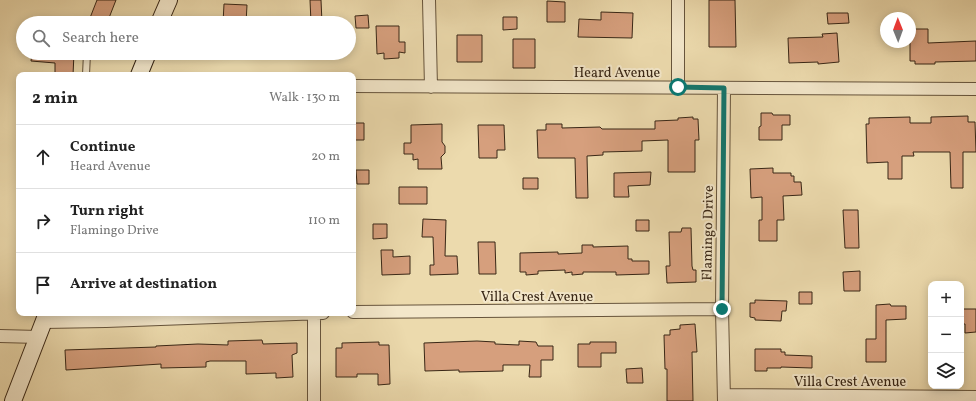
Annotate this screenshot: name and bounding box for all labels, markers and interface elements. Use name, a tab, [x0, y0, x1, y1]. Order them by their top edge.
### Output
north arrow	[880, 12, 916, 48]
search box	[16, 16, 356, 60]
icon: search	[30, 27, 52, 49]
text: Search here	[62, 28, 139, 49]
street label: Heard Avenue	[574, 64, 661, 83]
route start	[669, 78, 687, 96]
text: 2 min	[32, 87, 78, 110]
text: Walk · 130 m	[269, 89, 340, 107]
text: Continue	[70, 137, 135, 158]
icon: ahead	[32, 146, 54, 168]
text: 20 m	[311, 148, 340, 166]
text: Heard Avenue	[70, 158, 150, 176]
street label: Flamingo Drive	[698, 185, 719, 281]
text: Turn right	[70, 201, 144, 222]
icon: right	[32, 210, 54, 232]
text: 110 m	[308, 212, 340, 230]
text: Flamingo Drive	[70, 222, 159, 240]
icon: arrive	[32, 274, 54, 296]
text: Arrive at destination	[70, 274, 217, 295]
map controls	[928, 281, 964, 389]
button: +	[928, 281, 964, 317]
street label: Villa Crest Avenue	[481, 288, 594, 307]
route end	[713, 300, 731, 318]
button: −	[928, 317, 964, 353]
button: layers	[928, 353, 964, 389]
street label: Villa Crest Avenue	[794, 373, 907, 392]

